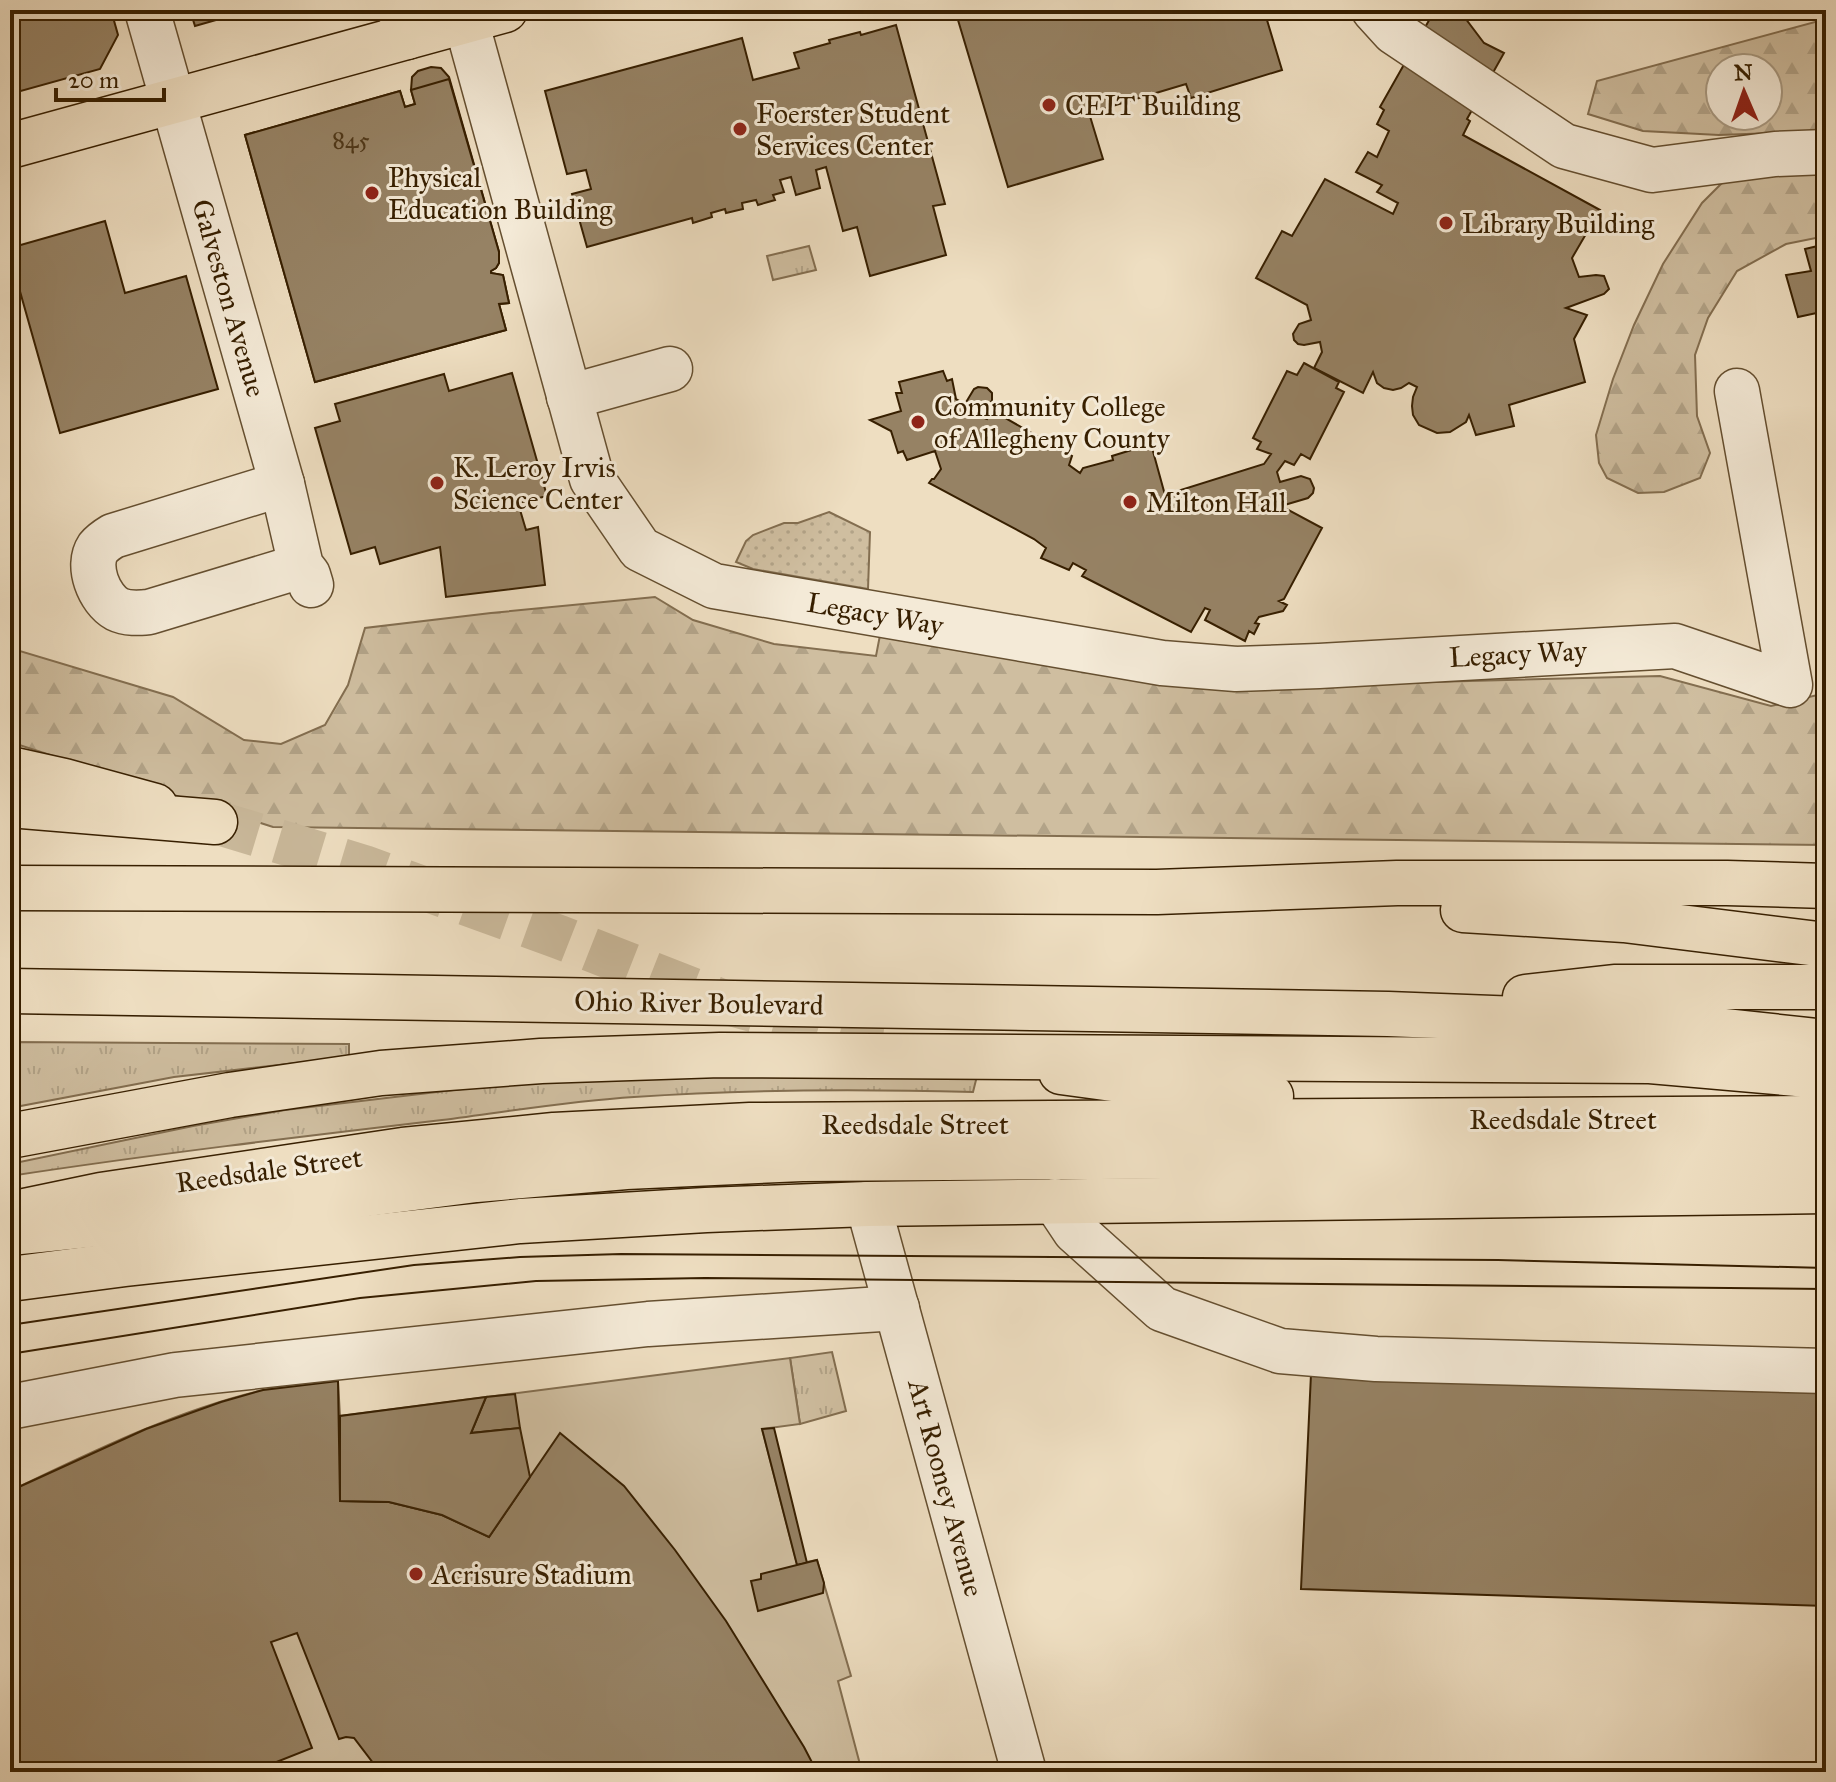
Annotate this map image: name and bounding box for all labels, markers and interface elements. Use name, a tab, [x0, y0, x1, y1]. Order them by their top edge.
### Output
scale bar	[56, 52, 164, 102]
north arrow	[1704, 52, 1784, 132]
text: N	[1734, 59, 1753, 86]
text: 20 m	[68, 65, 119, 95]
place label: CEIT Building	[1065, 88, 1241, 123]
place label: Foerster Student Services Center	[756, 96, 950, 163]
marker: CEIT Building	[1040, 96, 1058, 114]
marker: Foerster Student Services Center	[731, 120, 749, 138]
house number: 845	[332, 125, 370, 155]
place label: Physical Education Building	[388, 160, 613, 227]
marker: Physical Education Building	[363, 184, 381, 202]
street label: Galveston Avenue	[184, 195, 274, 401]
place label: Library Building	[1462, 206, 1655, 241]
marker: Library Building	[1437, 214, 1455, 232]
place label: Community College of Allegheny County	[934, 389, 1171, 456]
marker: Community College of Allegheny County	[909, 413, 927, 431]
place label: K. Leroy Irvis Science Center	[453, 450, 623, 517]
marker: K. Leroy Irvis Science Center	[428, 474, 446, 492]
place label: Milton Hall	[1146, 485, 1287, 520]
marker: Milton Hall	[1121, 493, 1139, 511]
street label: Legacy Way	[804, 585, 947, 643]
street label: Legacy Way	[1448, 633, 1589, 675]
street label: Ohio River Boulevard	[574, 983, 824, 1023]
street label: Reedsdale Street	[1469, 1102, 1657, 1137]
street label: Reedsdale Street	[821, 1107, 1009, 1142]
street label: Reedsdale Street	[174, 1140, 364, 1200]
street label: Art Rooney Avenue	[900, 1375, 992, 1600]
place label: Acrisure Stadium	[431, 1557, 632, 1592]
marker: Acrisure Stadium	[407, 1565, 425, 1583]

